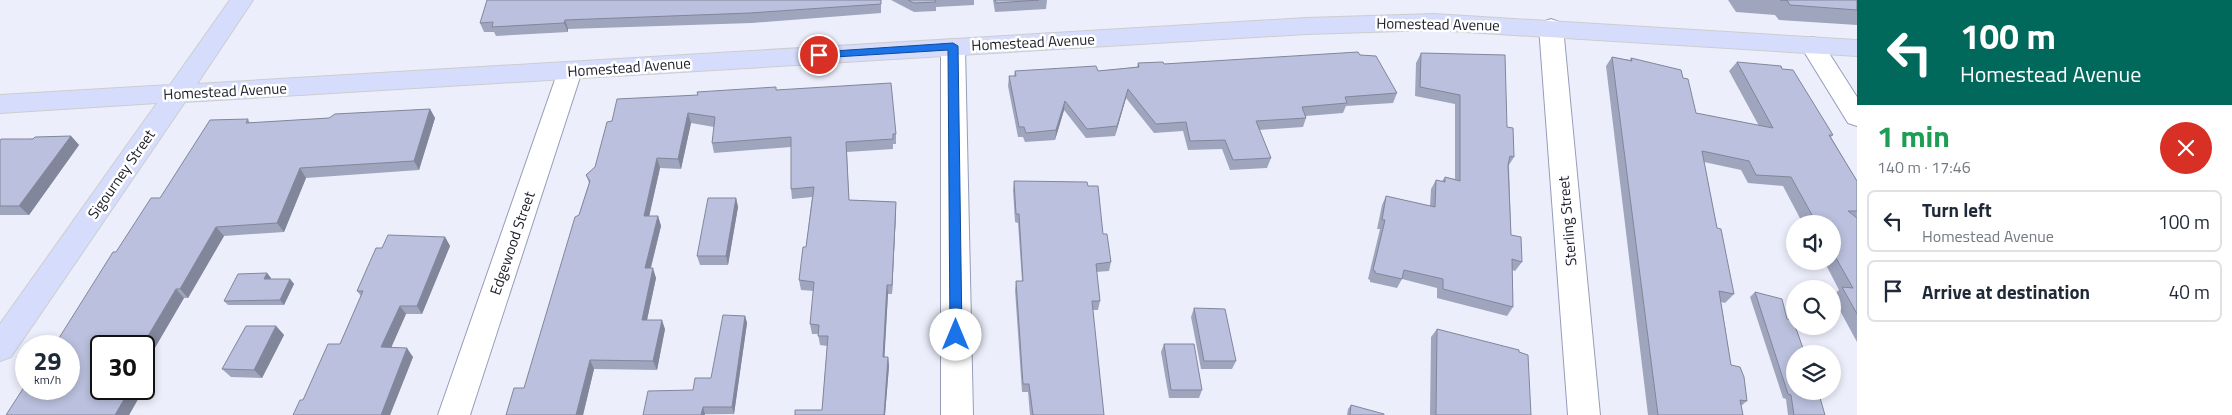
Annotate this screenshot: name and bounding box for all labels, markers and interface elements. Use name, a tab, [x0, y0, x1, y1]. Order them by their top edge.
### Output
text: 100 m	[1960, 9, 2056, 63]
street label: Homestead Avenue	[1376, 11, 1500, 37]
icon: left	[1877, 20, 1942, 85]
street label: Homestead Avenue	[971, 27, 1095, 57]
pin	[798, 34, 840, 76]
icon: arrive	[805, 41, 833, 69]
street label: Homestead Avenue	[567, 51, 691, 83]
text: Homestead Avenue	[1960, 57, 2141, 91]
street label: Homestead Avenue	[163, 76, 287, 106]
text: 1 min	[1877, 113, 1950, 159]
button: close	[2160, 122, 2212, 174]
street label: Sigourney Street	[81, 124, 161, 224]
text: 140 m · 17:46	[1877, 155, 1971, 179]
street label: Sterling Street	[1552, 174, 1582, 267]
street label: Edgewood Street	[483, 187, 541, 298]
text: Turn left	[1922, 195, 1992, 224]
icon: left	[1879, 207, 1907, 235]
text: 100 m	[2158, 207, 2210, 236]
map controls	[1786, 215, 1841, 400]
button: sound	[1786, 215, 1841, 270]
text: Homestead Avenue	[1922, 224, 2054, 248]
icon: arrive	[1879, 277, 1907, 305]
text: Arrive at destination	[1922, 277, 2090, 306]
text: 40 m	[2169, 277, 2210, 306]
button: search	[1786, 280, 1841, 335]
position arrow	[929, 308, 981, 360]
speed limit sign: 30	[90, 335, 155, 400]
text: 29	[33, 342, 62, 380]
button: layers	[1786, 345, 1841, 400]
text: km/h	[34, 370, 61, 389]

